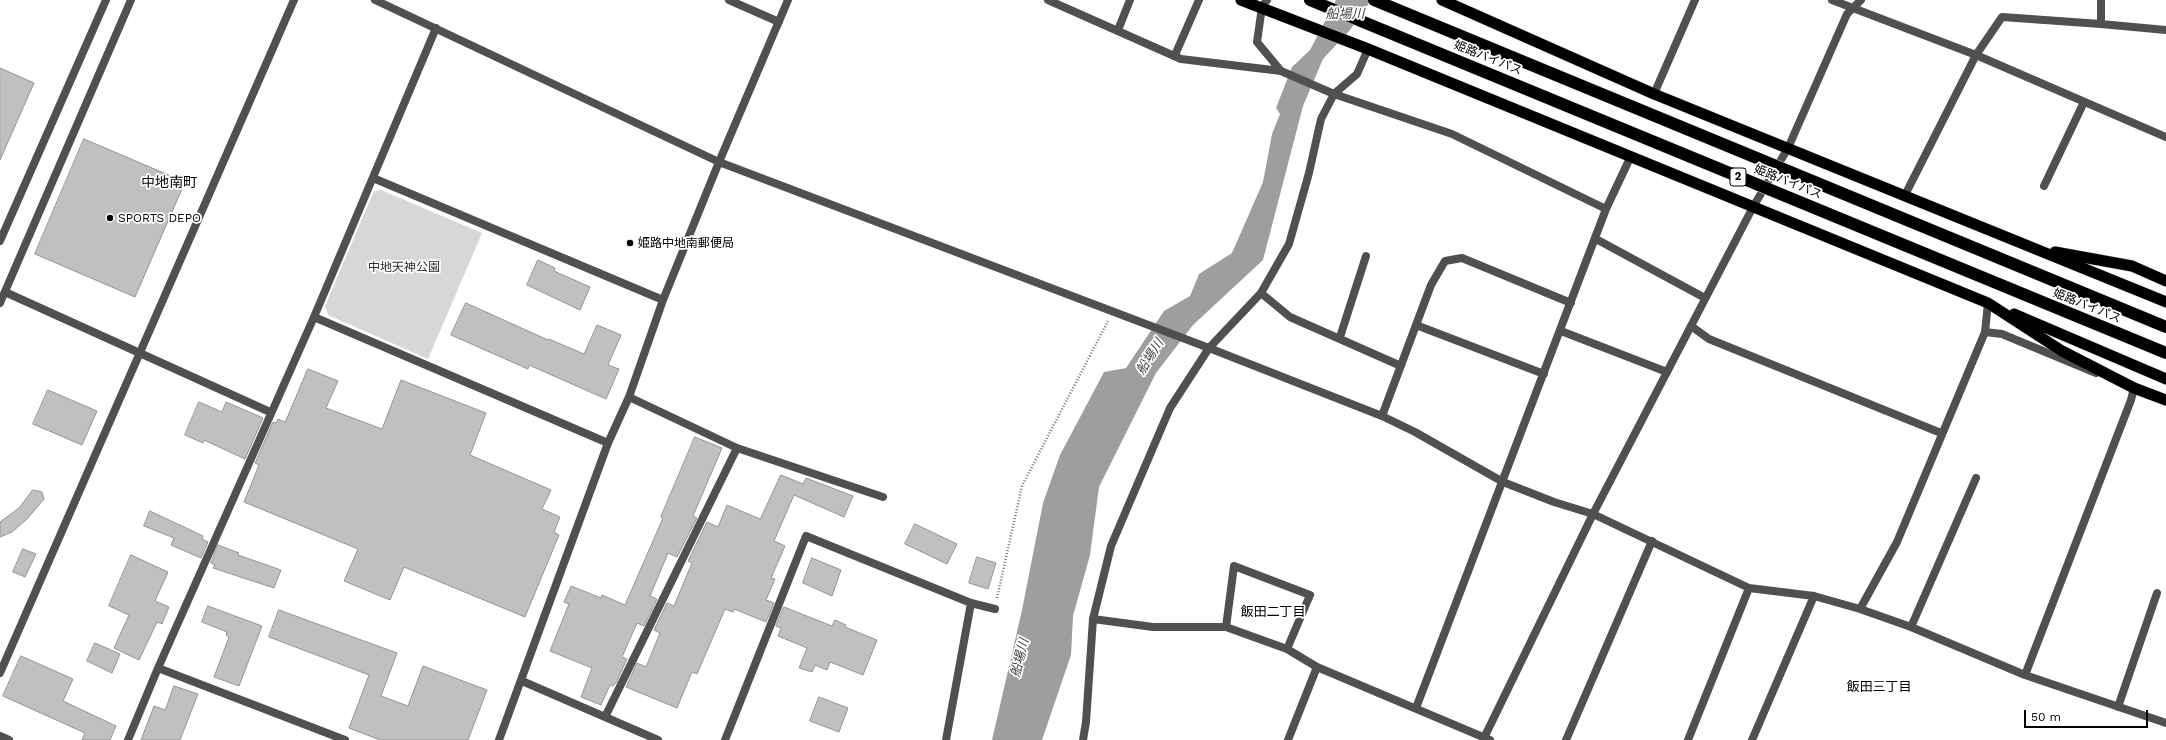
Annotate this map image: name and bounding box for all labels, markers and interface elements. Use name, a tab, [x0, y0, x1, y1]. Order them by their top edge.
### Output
water label: 船場川	[1326, 6, 1364, 22]
street label: 姫路バイパス	[1452, 38, 1524, 78]
street label: 姫路バイパス	[1752, 162, 1824, 202]
road number: 2	[1730, 168, 1746, 186]
district label: 中地南町	[141, 175, 197, 191]
place label: SPORTS DEPO	[118, 211, 201, 225]
marker: SPORTS DEPO	[105, 213, 115, 223]
place label: 姫路中地南郵便局	[638, 236, 734, 250]
marker: 姫路中地南郵便局	[625, 238, 635, 248]
park label: 中地天神公園	[368, 260, 440, 274]
street label: 姫路バイパス	[2051, 286, 2123, 326]
water label: 船場川	[1133, 336, 1167, 378]
district label: 飯田二丁目	[1241, 604, 1305, 620]
water label: 船場川	[1008, 637, 1032, 679]
district label: 飯田三丁目	[1847, 679, 1911, 695]
scale bar	[2026, 702, 2150, 728]
text: 50 m	[2031, 710, 2061, 724]

